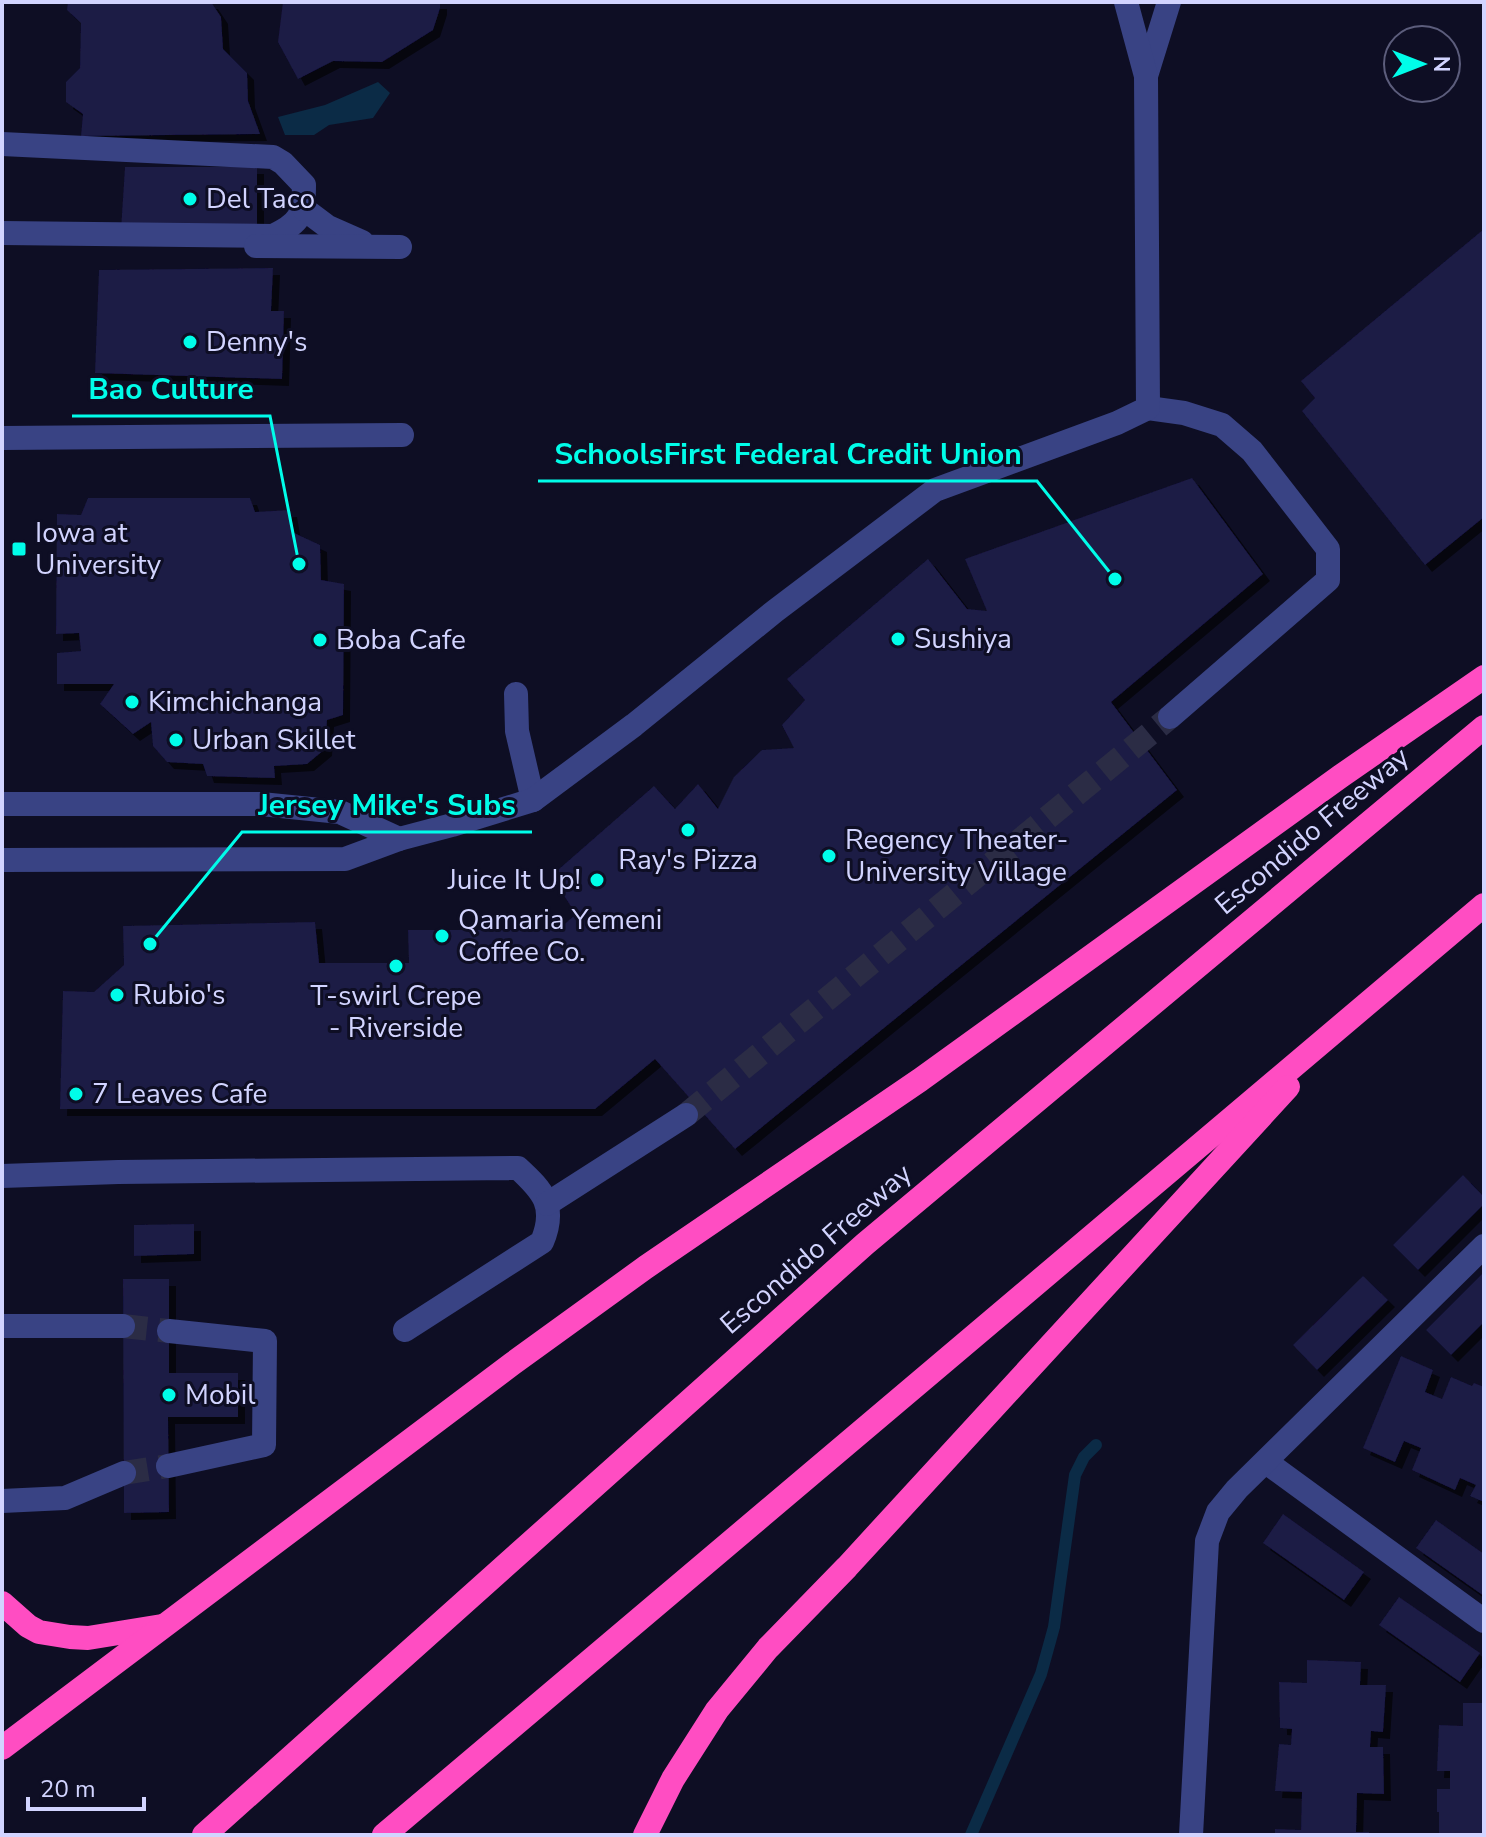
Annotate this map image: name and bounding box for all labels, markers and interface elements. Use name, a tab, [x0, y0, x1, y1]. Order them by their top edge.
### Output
north arrow	[1382, 24, 1462, 104]
text: N	[1426, 56, 1456, 72]
place label: Del Taco	[206, 180, 315, 218]
marker: Del Taco	[181, 190, 199, 208]
place label: Denny's	[206, 323, 307, 361]
marker: Denny's	[181, 333, 199, 351]
callout: Bao Culture	[72, 362, 270, 416]
text: Bao Culture	[88, 369, 254, 410]
callout: SchoolsFirst Federal Credit Union	[538, 427, 1037, 481]
text: SchoolsFirst Federal Credit Union	[554, 434, 1022, 475]
place label: Iowa at University	[35, 514, 162, 584]
marker: Iowa at University	[10, 540, 28, 558]
place label: Sushiya	[914, 620, 1012, 658]
place label: Boba Cafe	[336, 621, 466, 659]
marker: Sushiya	[889, 630, 907, 648]
marker: Boba Cafe	[311, 631, 329, 649]
place label: Kimchichanga	[148, 683, 322, 721]
marker: Kimchichanga	[123, 693, 141, 711]
place label: Urban Skillet	[192, 721, 356, 759]
marker: Urban Skillet	[167, 731, 185, 749]
street label: Escondido Freeway	[1207, 738, 1418, 924]
callout: Jersey Mike's Subs	[242, 778, 532, 832]
text: Jersey Mike's Subs	[257, 785, 516, 826]
marker: Ray's Pizza	[679, 821, 697, 839]
place label: Regency Theater- University Village	[845, 821, 1069, 891]
place label: Ray's Pizza	[618, 841, 758, 879]
marker: Regency Theater- University Village	[820, 847, 838, 865]
place label: Juice It Up!	[447, 861, 581, 899]
marker: Juice It Up!	[588, 871, 606, 889]
place label: Qamaria Yemeni Coffee Co.	[458, 901, 662, 971]
marker: Qamaria Yemeni Coffee Co.	[433, 927, 451, 945]
marker: T-swirl Crepe - Riverside	[387, 957, 405, 975]
place label: Rubio's	[133, 976, 226, 1014]
place label: T-swirl Crepe - Riverside	[310, 977, 482, 1047]
marker: Rubio's	[108, 986, 126, 1004]
place label: 7 Leaves Cafe	[92, 1075, 267, 1113]
marker: 7 Leaves Cafe	[67, 1085, 85, 1103]
street label: Escondido Freeway	[712, 1155, 920, 1343]
place label: Mobil	[185, 1376, 256, 1414]
marker: Mobil	[160, 1386, 178, 1404]
scale bar	[28, 1761, 144, 1811]
text: 20 m	[40, 1773, 96, 1805]

